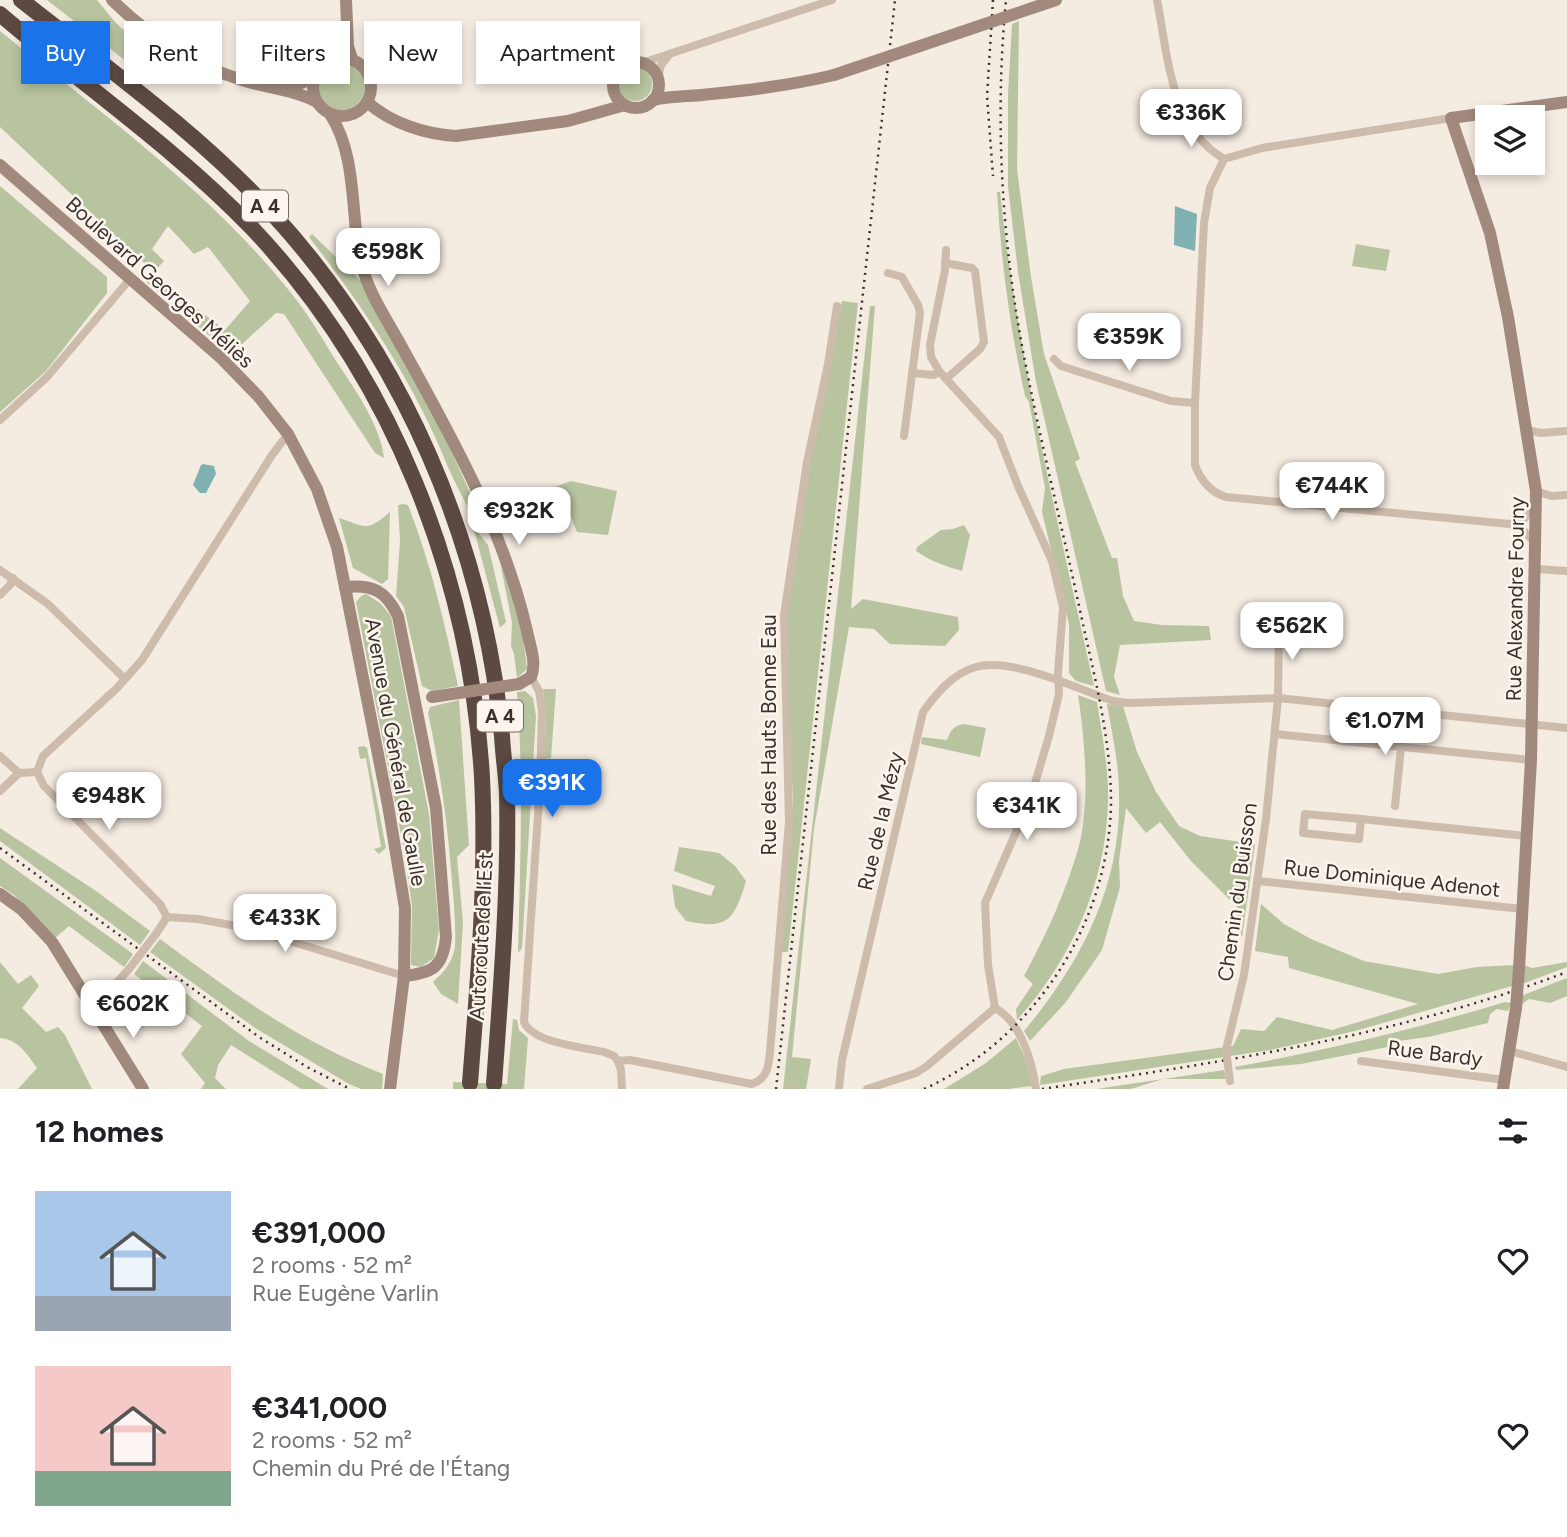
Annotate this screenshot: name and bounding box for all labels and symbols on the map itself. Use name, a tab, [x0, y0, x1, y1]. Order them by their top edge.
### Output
pin: €336K	[1142, 90, 1240, 149]
road number: A 4	[242, 190, 288, 222]
street label: Boulevard Georges Méliès	[61, 191, 259, 373]
pin: €598K	[339, 229, 437, 288]
pin: €359K	[1080, 314, 1178, 373]
pin: €744K	[1283, 462, 1381, 522]
pin: €932K	[470, 488, 568, 547]
street label: Rue Alexandre Fourny	[1501, 496, 1529, 702]
pin: €562K	[1243, 602, 1341, 662]
street label: Rue des Hauts Bonne Eau	[756, 614, 781, 856]
street label: Avenue du Général de Gaulle	[360, 616, 432, 888]
pin: €1.07M	[1328, 698, 1442, 757]
road number: A 4	[477, 701, 523, 732]
street label: Rue de la Mézy	[852, 749, 908, 893]
pin: €391K	[503, 760, 601, 819]
pin: €948K	[60, 772, 158, 832]
pin: €341K	[978, 782, 1076, 842]
street label: Chemin du Buisson	[1212, 801, 1262, 983]
street label: Autoroute de l’Est	[464, 851, 498, 1021]
street label: Rue Dominique Adenot	[1282, 854, 1502, 902]
pin: €433K	[236, 894, 334, 954]
pin: €602K	[84, 981, 182, 1040]
street label: Rue Bardy	[1386, 1035, 1484, 1071]

